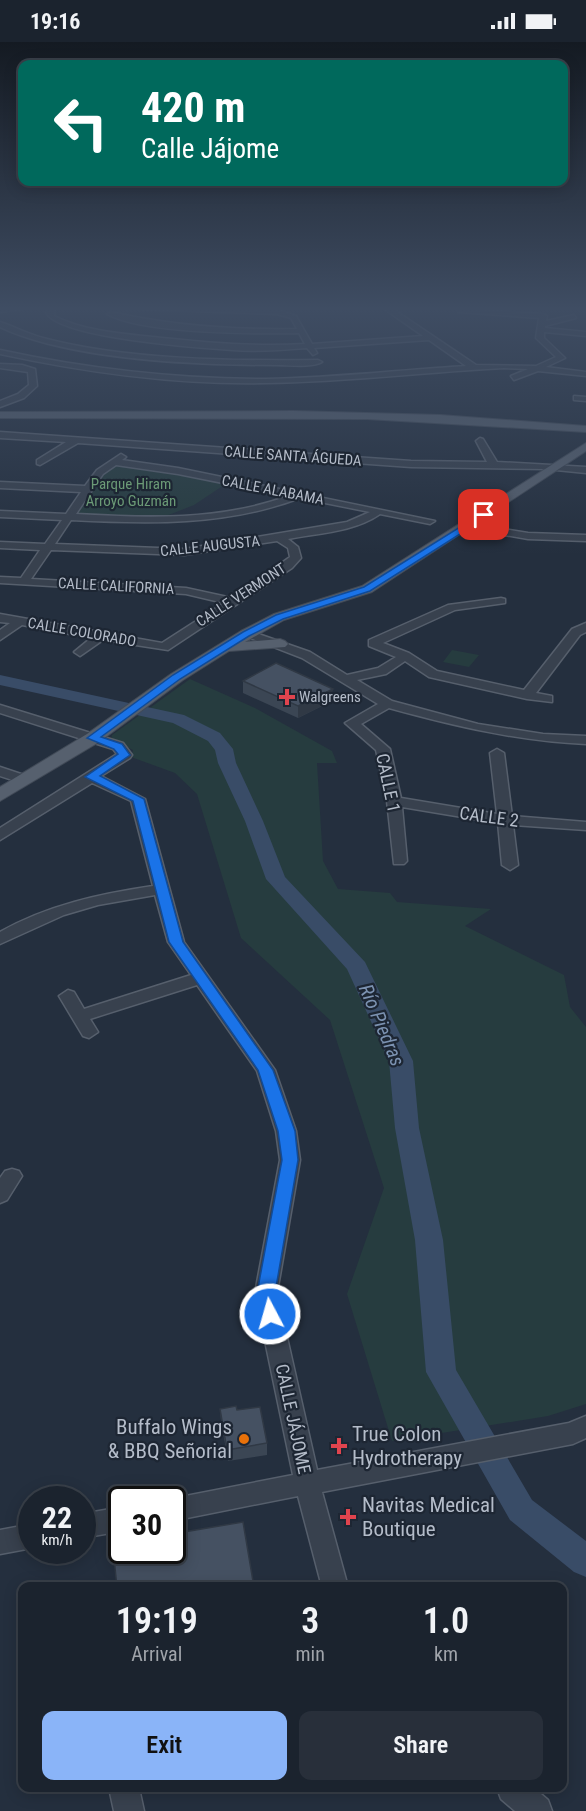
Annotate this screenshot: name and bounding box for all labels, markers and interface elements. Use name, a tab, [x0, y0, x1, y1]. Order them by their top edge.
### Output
text: 19:16	[30, 9, 81, 34]
text: 420 m	[141, 83, 246, 132]
icon: left	[42, 84, 120, 162]
text: Calle Jájome	[141, 133, 279, 165]
street label: CALLE SANTA ÁGUEDA	[224, 442, 363, 470]
street label: CALLE ALABAMA	[220, 471, 326, 509]
park label: Parque Hiram Arroyo Guzmán	[86, 475, 176, 510]
pin	[458, 489, 509, 540]
icon: arrive	[467, 498, 500, 531]
street label: CALLE AUGUSTA	[159, 532, 261, 560]
street label: CALLE VERMONT	[193, 559, 289, 631]
street label: CALLE CALIFORNIA	[57, 574, 175, 598]
street label: CALLE COLORADO	[26, 614, 138, 650]
place label: Walgreens	[299, 688, 361, 706]
marker: Walgreens	[280, 690, 294, 704]
street label: CALLE 1	[372, 752, 405, 814]
street label: CALLE 2	[458, 802, 520, 831]
water label: Río Piedras	[354, 980, 410, 1070]
position arrow	[238, 1282, 302, 1346]
street label: CALLE JÁJOME	[272, 1362, 315, 1476]
place label: Buffalo Wings & BBQ Señorial	[108, 1415, 232, 1463]
place label: True Colon Hydrotherapy	[352, 1422, 462, 1470]
marker: Buffalo Wings & BBQ Señorial	[237, 1432, 251, 1446]
marker: True Colon Hydrotherapy	[330, 1437, 348, 1455]
speed limit sign: 30	[108, 1486, 186, 1564]
place label: Navitas Medical Boutique	[362, 1493, 495, 1541]
text: 22	[42, 1500, 72, 1535]
marker: Navitas Medical Boutique	[339, 1508, 357, 1526]
text: km/h	[42, 1531, 72, 1549]
text: 19:19	[116, 1600, 198, 1642]
text: 3	[301, 1600, 319, 1642]
text: 1.0	[423, 1600, 469, 1642]
text: Arrival	[131, 1642, 182, 1666]
text: min	[296, 1642, 325, 1666]
text: km	[434, 1642, 458, 1666]
button: Exit	[42, 1711, 287, 1780]
button: Share	[299, 1711, 543, 1780]

